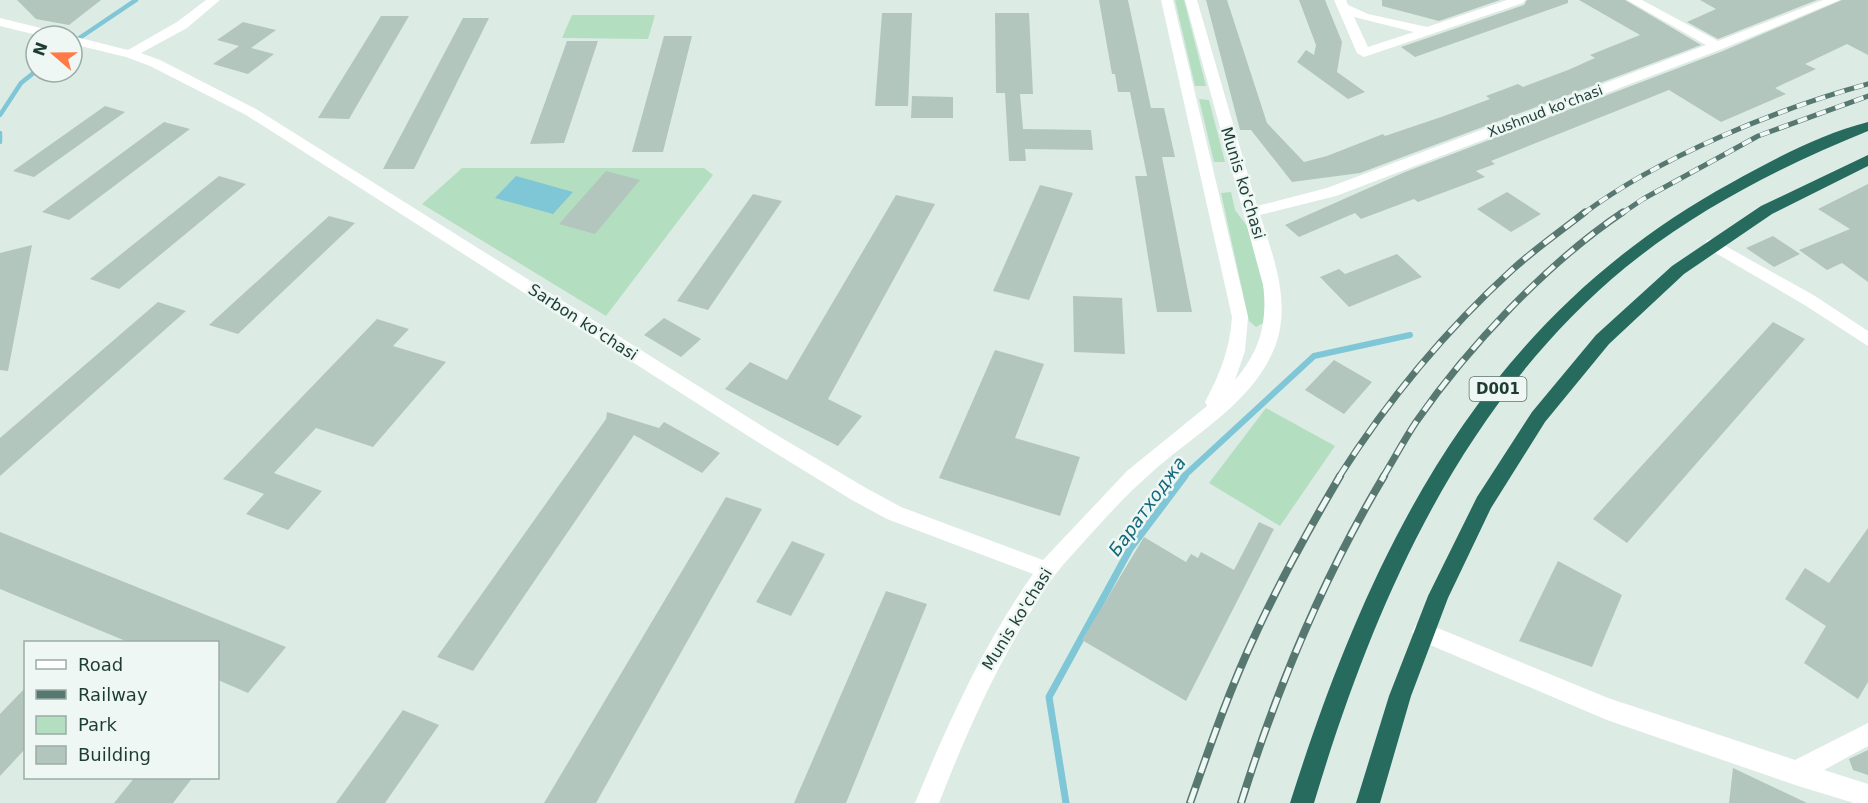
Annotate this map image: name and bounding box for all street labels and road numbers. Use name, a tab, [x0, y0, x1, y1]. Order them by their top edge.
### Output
street label: Xushnud ko'chasi	[1485, 82, 1605, 140]
street label: Munis ko'chasi	[1217, 125, 1269, 241]
street label: Sarbon ko'chasi	[525, 280, 641, 364]
road number: D001	[1470, 377, 1526, 401]
street label: Munis ko'chasi	[978, 565, 1056, 673]

